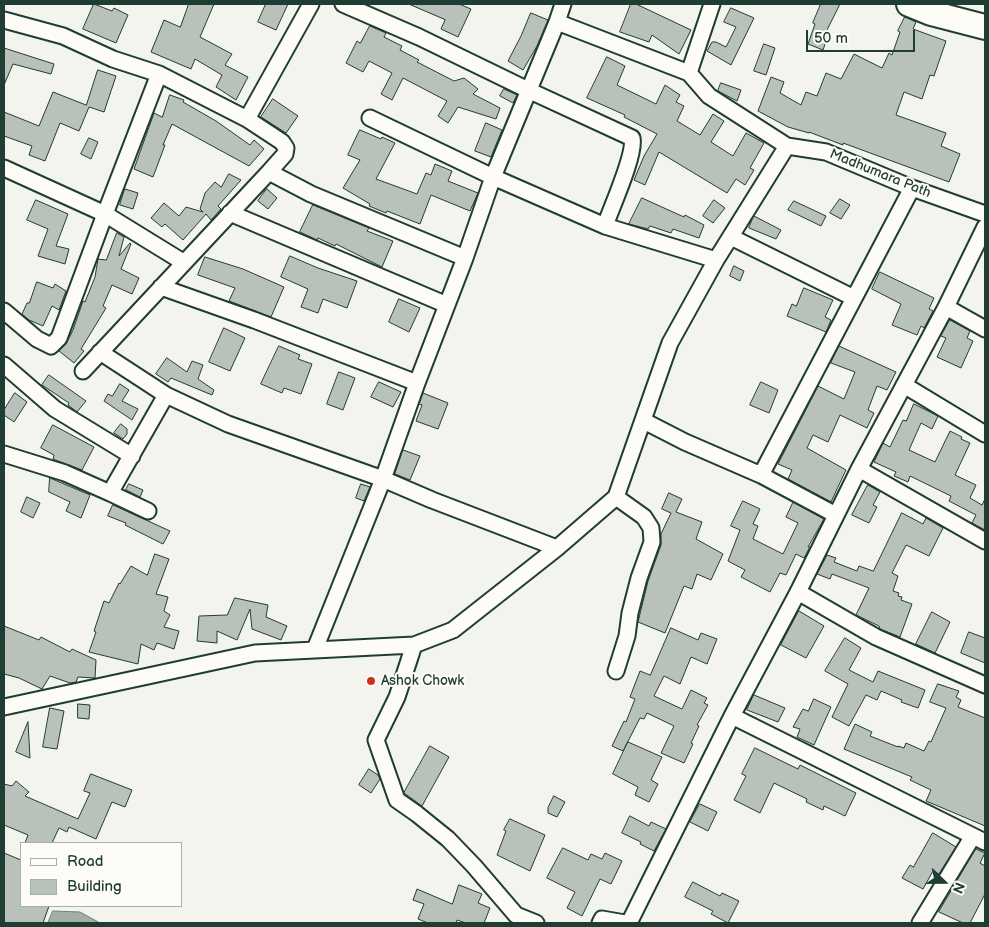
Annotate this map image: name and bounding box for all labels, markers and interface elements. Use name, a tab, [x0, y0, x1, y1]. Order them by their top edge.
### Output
scale bar	[809, 20, 918, 52]
text: 50 m	[814, 29, 848, 48]
street label: Madhumara Path	[827, 146, 933, 202]
place label: Ashok Chowk	[381, 673, 464, 689]
marker: Ashok Chowk	[365, 675, 377, 687]
legend	[20, 842, 182, 907]
text: Road	[67, 852, 103, 871]
north arrow	[919, 857, 969, 907]
text: Building	[67, 877, 122, 896]
text: N	[949, 880, 968, 896]

